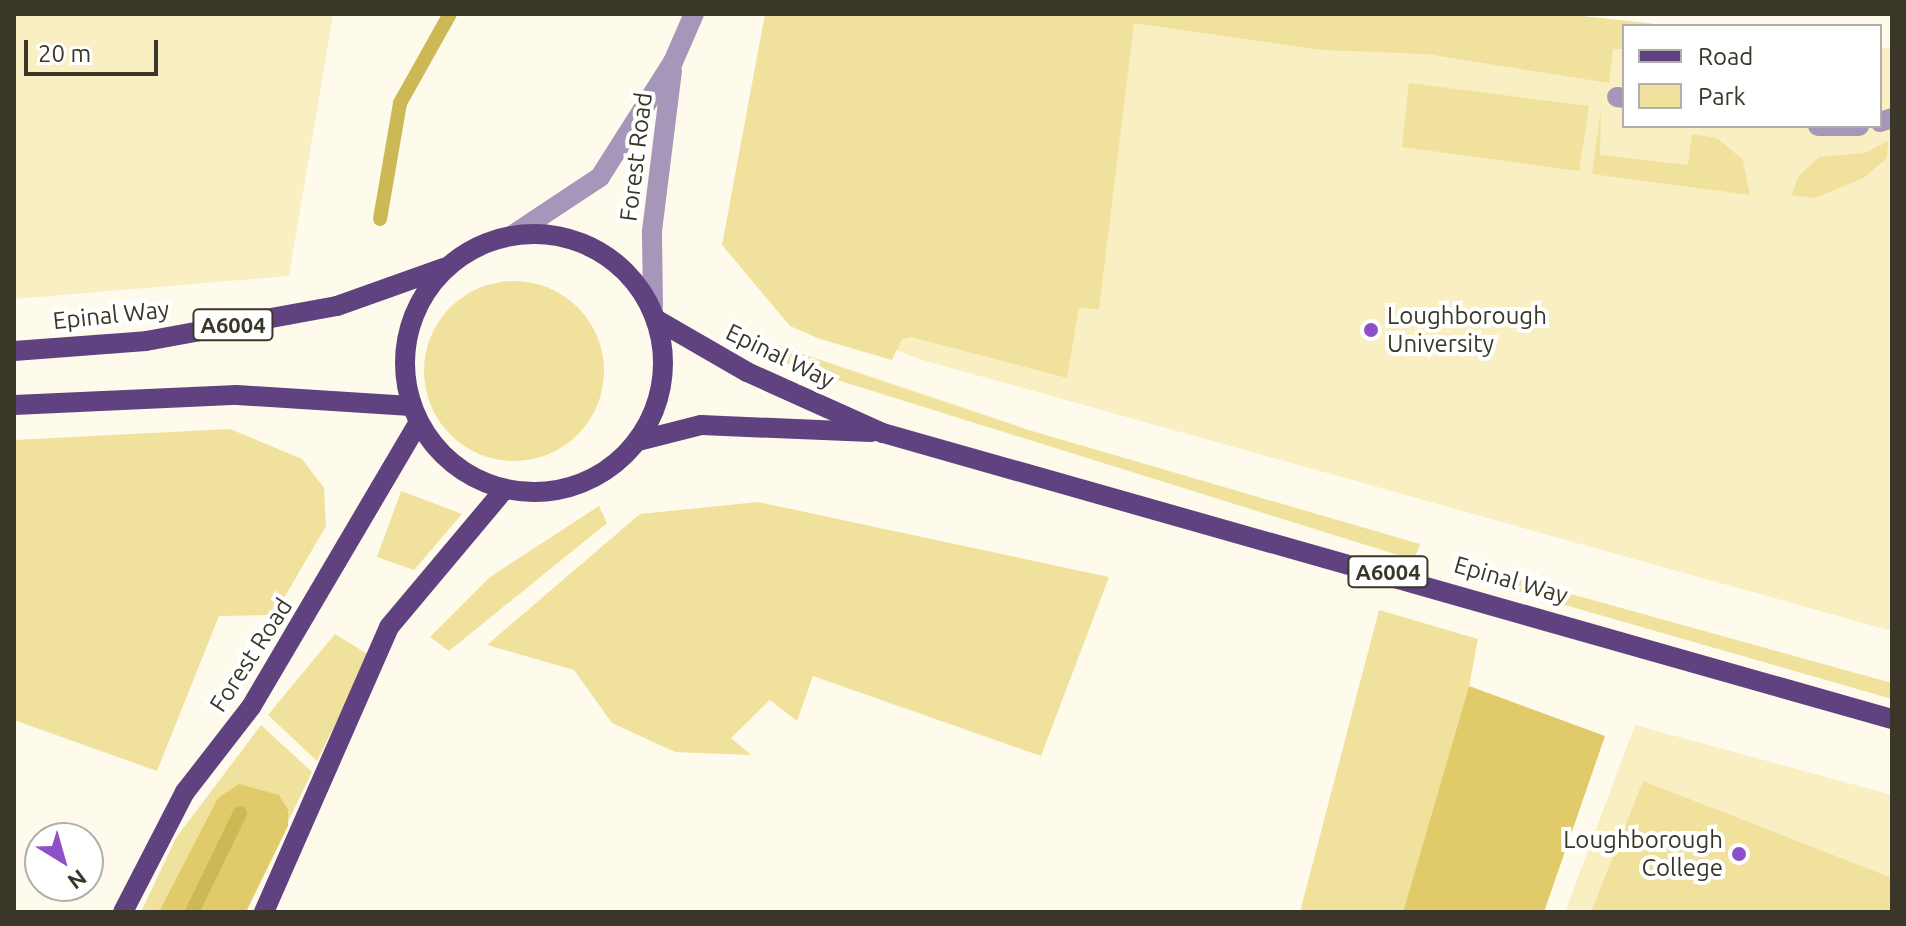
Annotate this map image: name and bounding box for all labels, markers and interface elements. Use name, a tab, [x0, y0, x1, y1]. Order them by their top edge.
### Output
scale bar	[28, 24, 162, 74]
legend	[1622, 24, 1882, 128]
text: 20 m	[38, 40, 91, 67]
text: Road	[1698, 43, 1753, 70]
text: Park	[1698, 83, 1746, 110]
street label: Forest Road	[614, 91, 658, 223]
street label: Epinal Way	[51, 295, 171, 335]
place label: Loughborough University	[1387, 302, 1547, 358]
road number: A6004	[191, 307, 275, 343]
street label: Epinal Way	[721, 317, 839, 395]
marker: Loughborough University	[1362, 321, 1380, 339]
street label: Epinal Way	[1451, 550, 1571, 610]
road number: A6004	[1346, 554, 1430, 590]
street label: Forest Road	[204, 593, 298, 717]
north arrow	[24, 822, 104, 902]
place label: Loughborough College	[1563, 826, 1723, 882]
marker: Loughborough College	[1730, 845, 1748, 863]
text: N	[63, 865, 92, 895]

